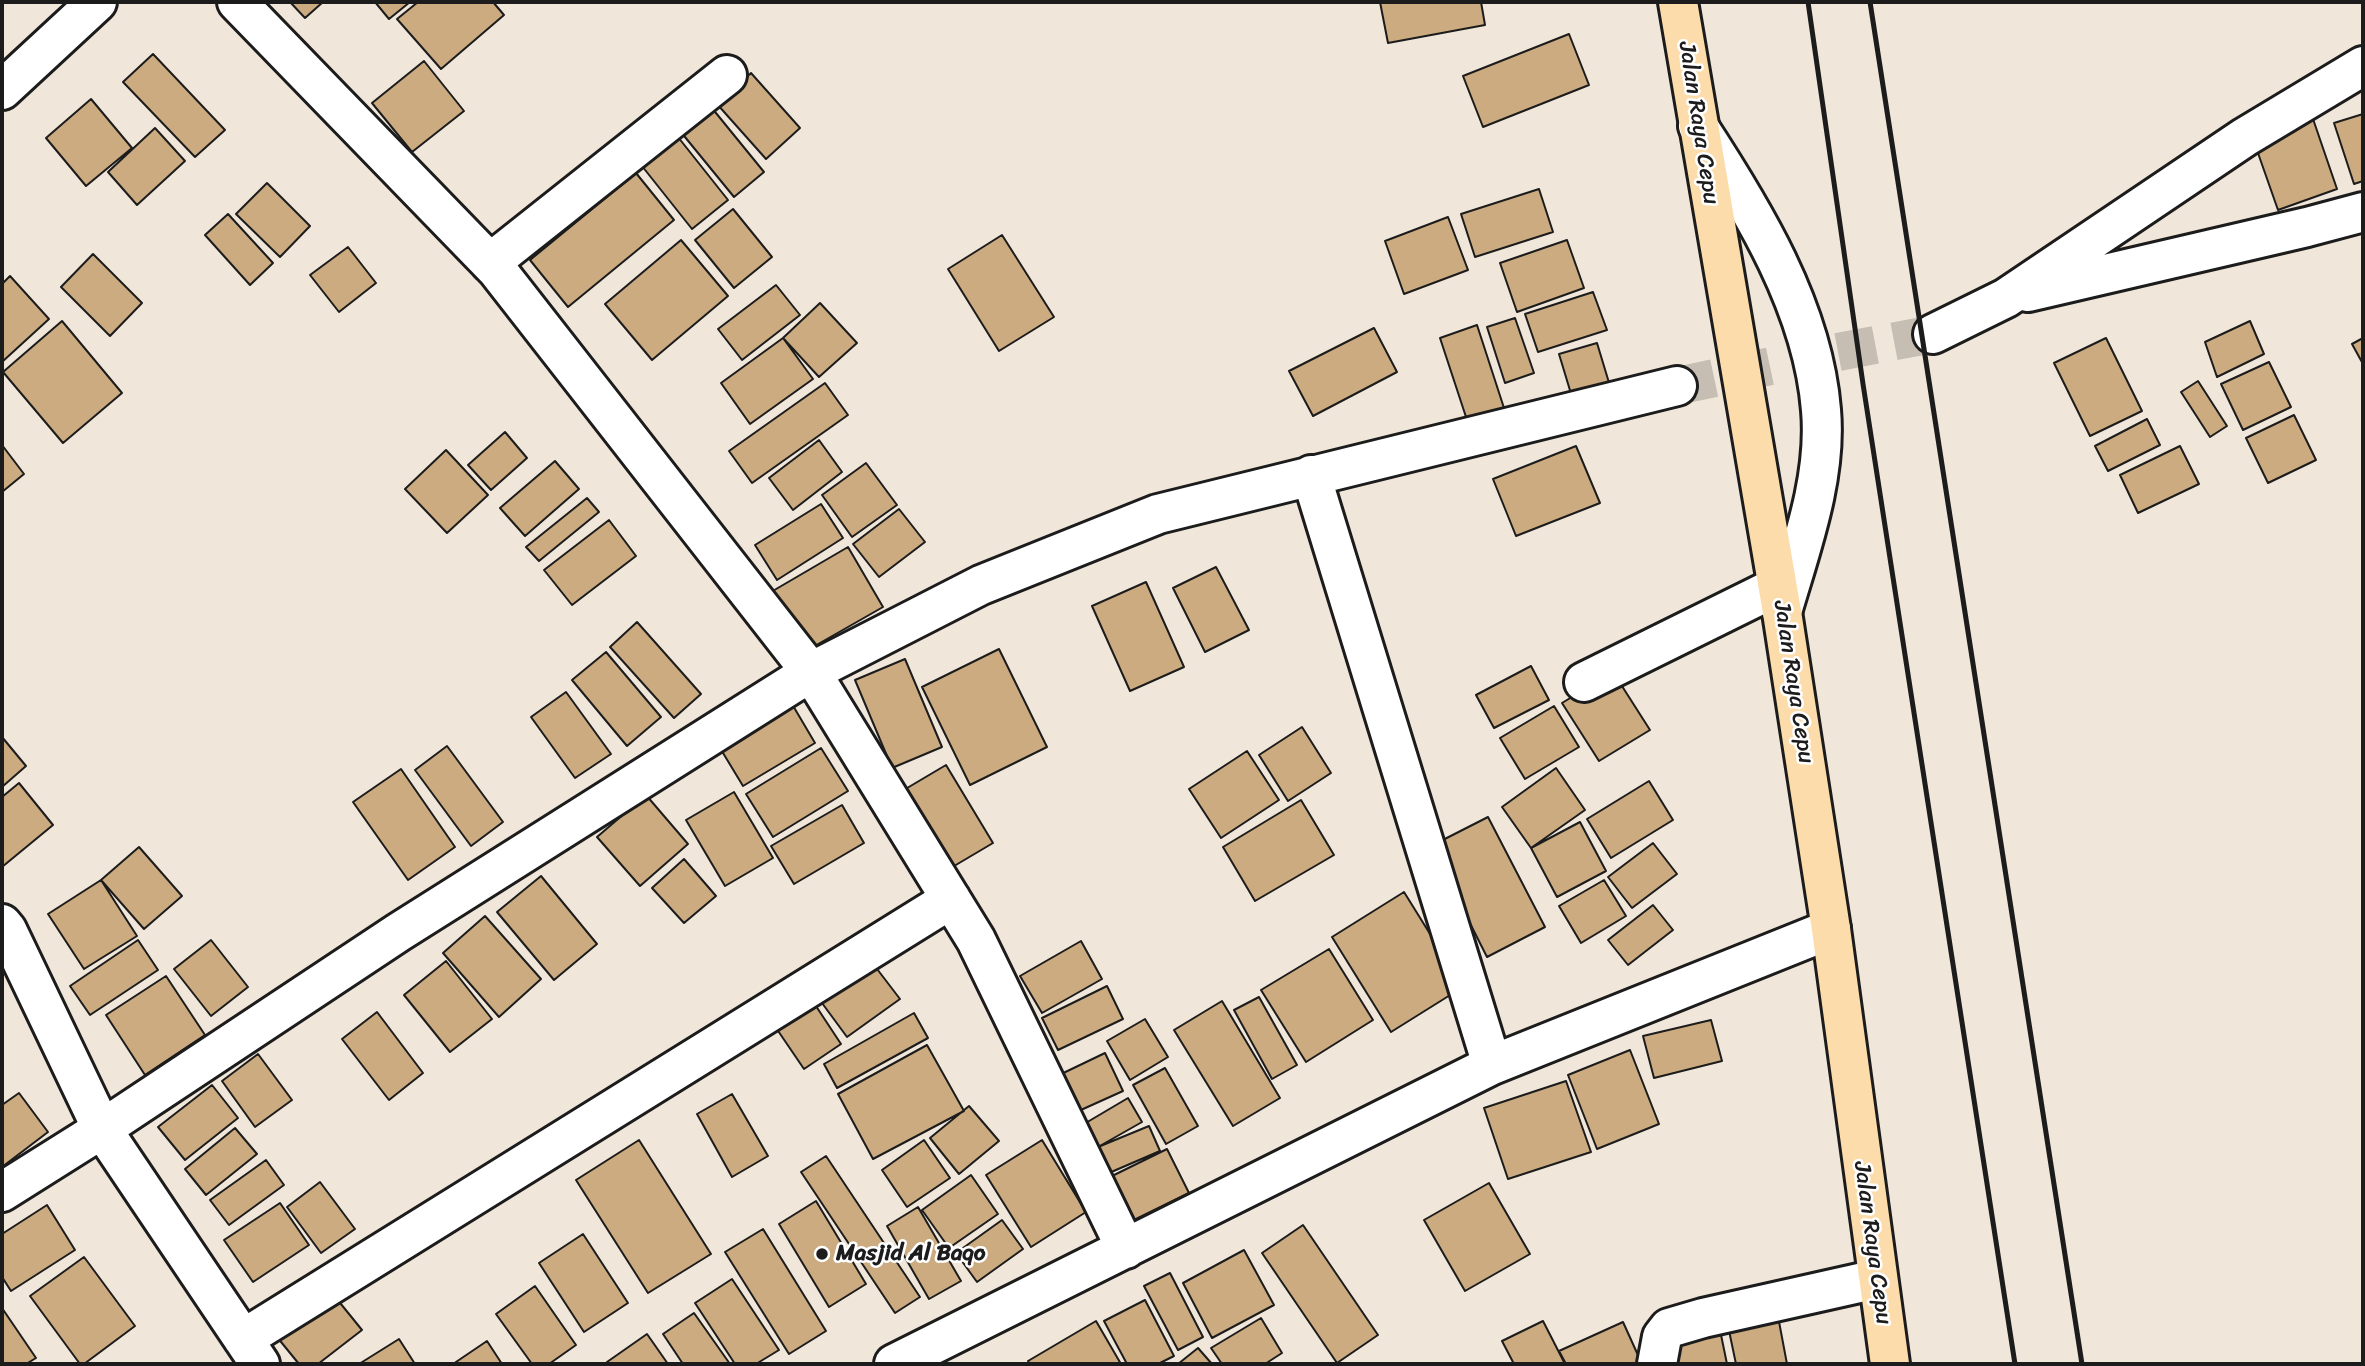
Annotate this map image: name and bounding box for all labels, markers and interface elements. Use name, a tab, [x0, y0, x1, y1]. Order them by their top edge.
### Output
street label: Jalan Raya Cepu	[1672, 40, 1724, 206]
street label: Jalan Raya Cepu	[1767, 599, 1819, 765]
street label: Jalan Raya Cepu	[1847, 1160, 1897, 1326]
place label: Masjid Al Baqo	[836, 1240, 985, 1268]
marker: Masjid Al Baqo	[814, 1246, 830, 1262]

